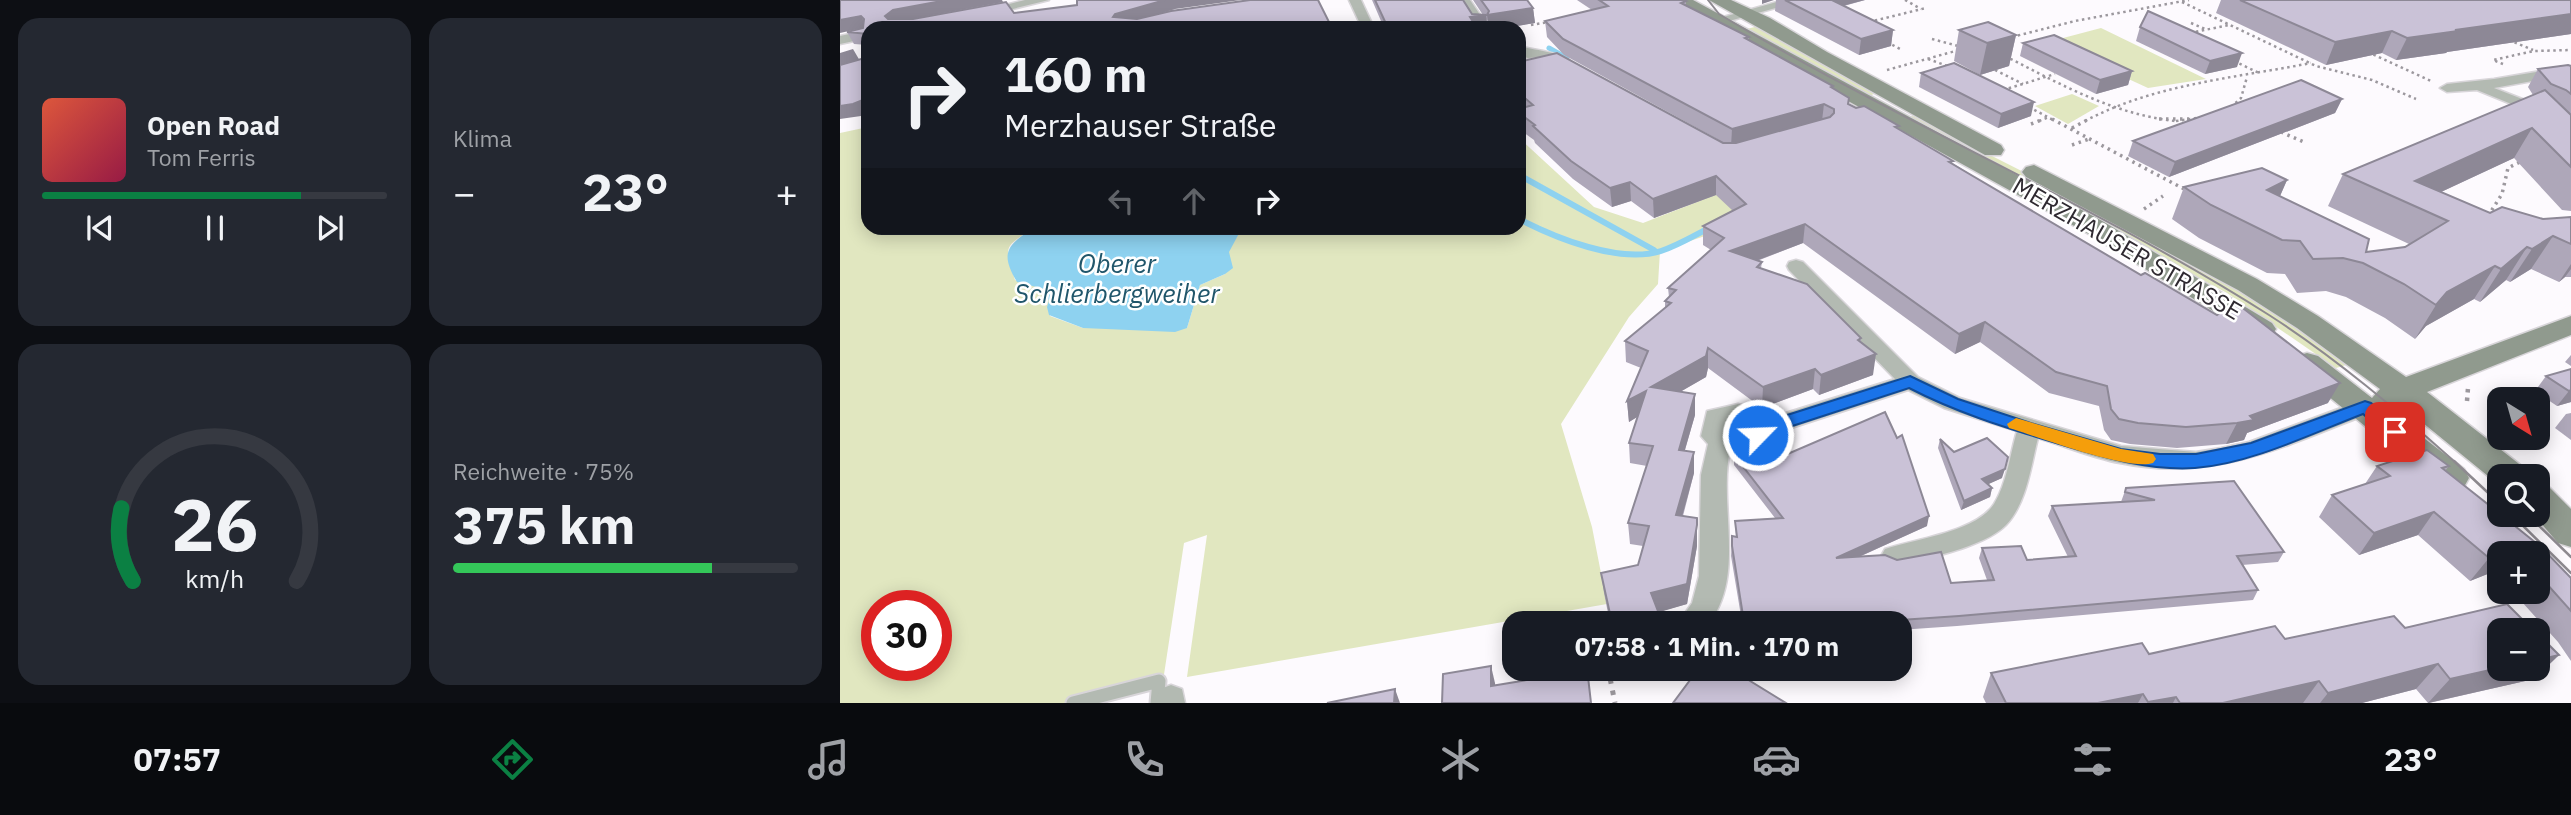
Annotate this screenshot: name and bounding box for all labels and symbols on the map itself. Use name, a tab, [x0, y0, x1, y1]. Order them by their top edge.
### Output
street label: MERZHAUSER STRASSE	[2007, 169, 2248, 327]
water label: Oberer Schlierbergweiher	[1014, 246, 1221, 310]
north arrow	[2487, 387, 2550, 450]
position arrow	[1721, 398, 1795, 472]
pin	[2365, 402, 2425, 462]
speed limit sign: 30	[861, 590, 952, 681]

